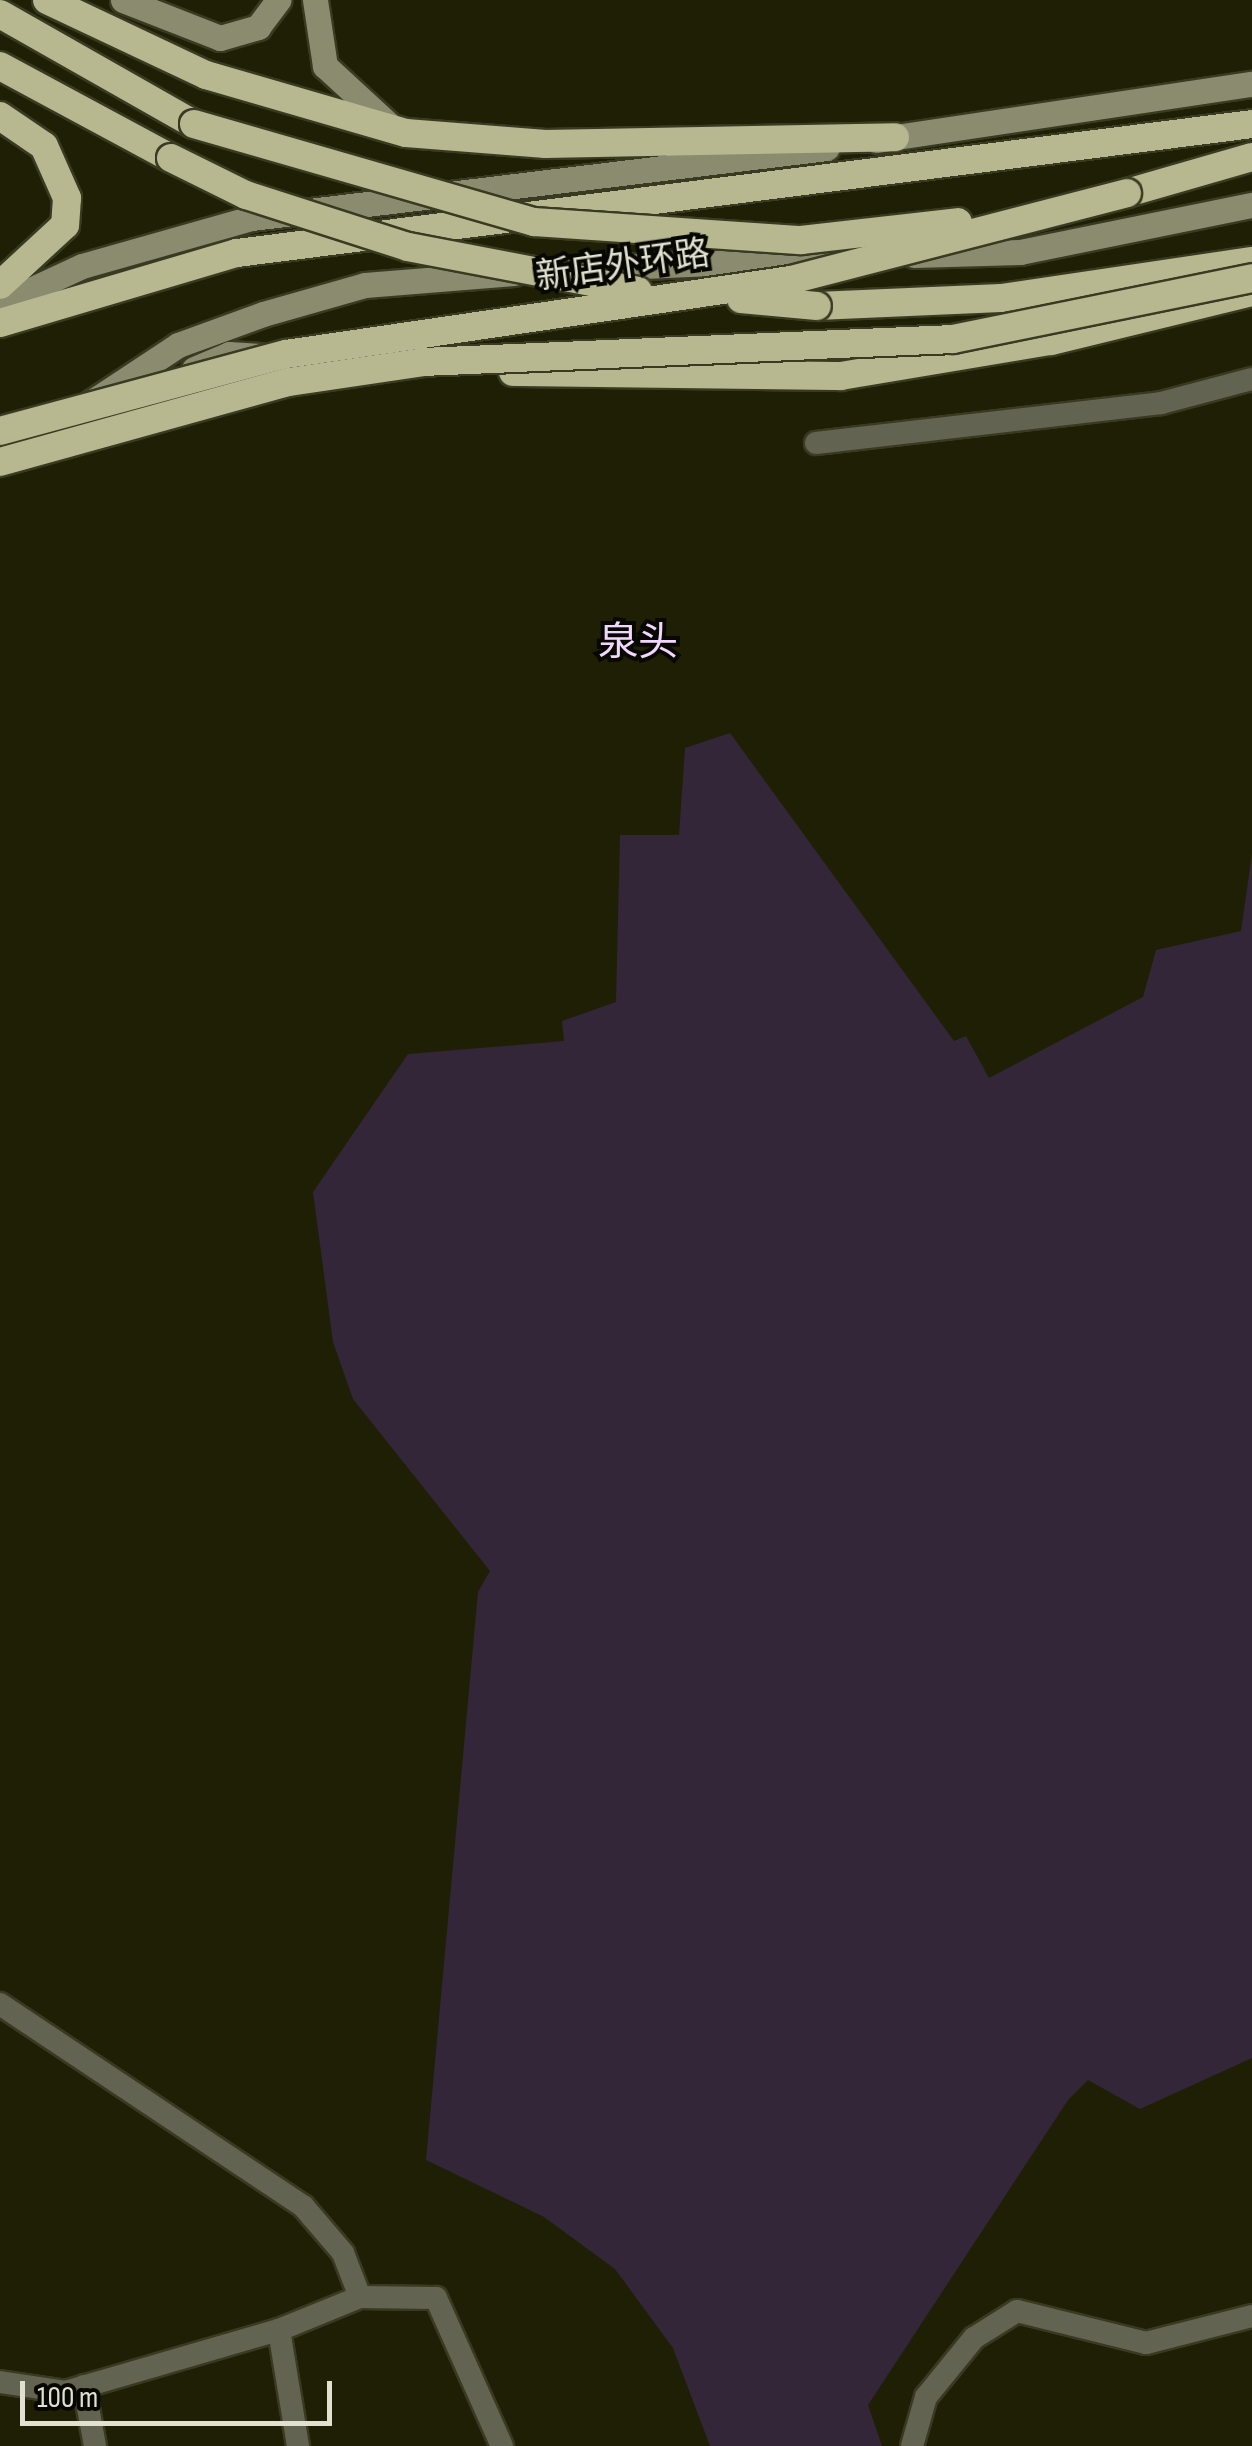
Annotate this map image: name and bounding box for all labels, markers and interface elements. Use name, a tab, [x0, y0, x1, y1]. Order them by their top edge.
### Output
street label: 新店外环路	[533, 233, 713, 299]
district label: 泉头	[598, 619, 678, 667]
scale bar	[25, 2361, 338, 2423]
text: 100 m	[37, 2380, 98, 2416]

